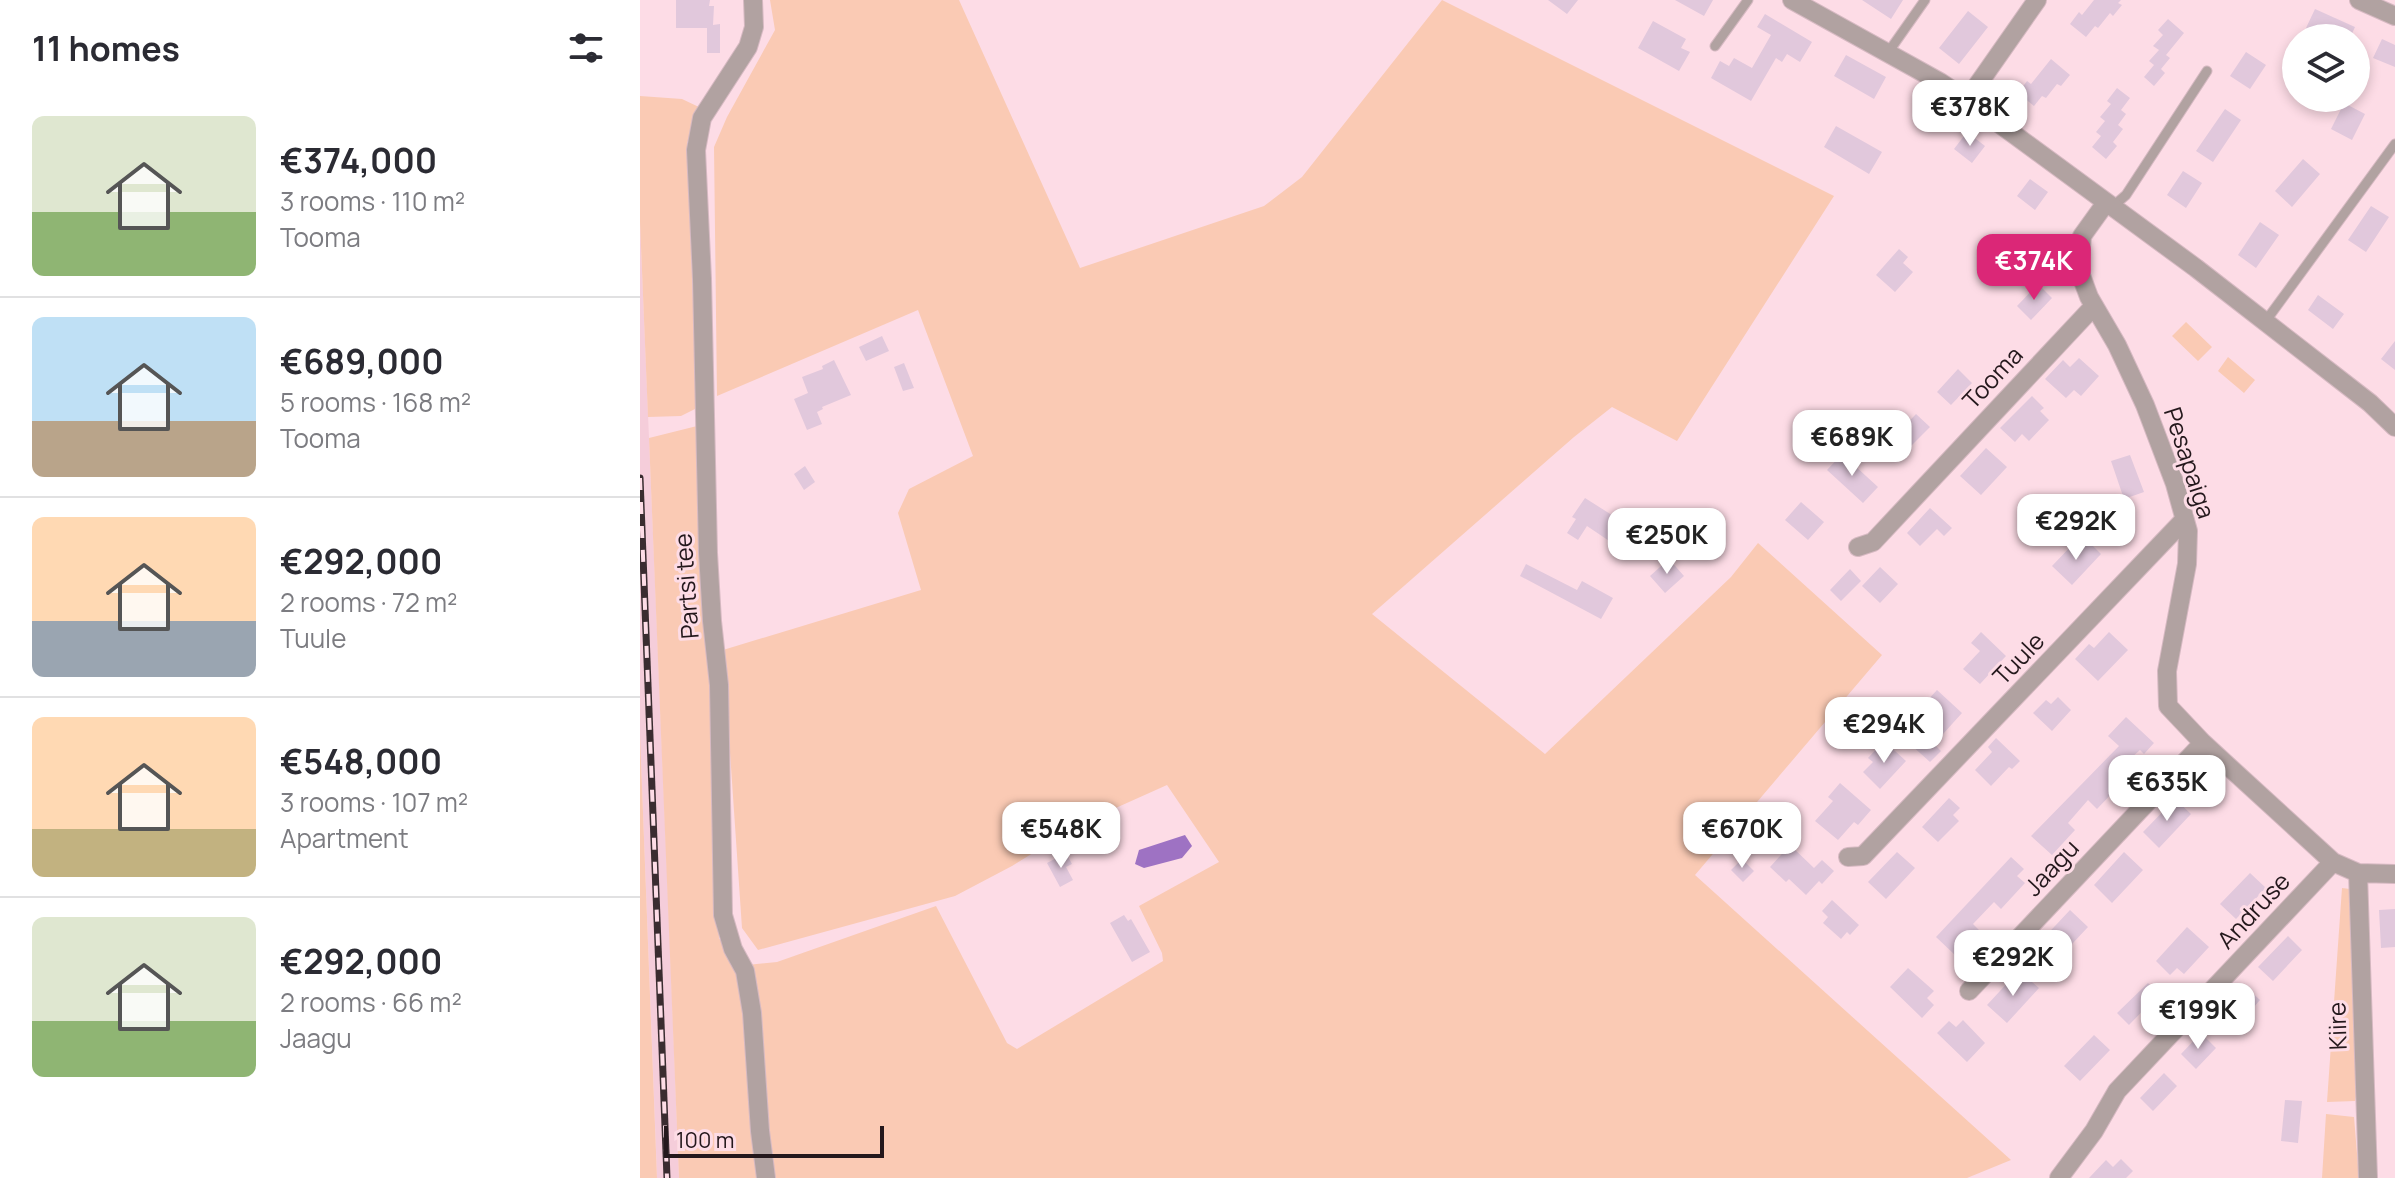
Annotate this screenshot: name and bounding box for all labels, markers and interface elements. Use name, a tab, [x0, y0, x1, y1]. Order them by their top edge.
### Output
map controls	[2282, 24, 2370, 112]
button: layers	[2282, 24, 2370, 112]
text: 11 homes	[32, 25, 180, 71]
icon: filters	[564, 26, 608, 70]
pin: €378K	[1914, 80, 2026, 148]
text: €378K	[1930, 88, 2010, 124]
text: €374,000	[280, 137, 437, 183]
icon: home	[96, 148, 192, 244]
text: 3 rooms · 110 m²	[280, 183, 465, 219]
text: Tooma	[280, 219, 361, 255]
pin: €374K	[1978, 234, 2090, 302]
text: €374K	[1995, 242, 2073, 278]
text: €689,000	[280, 338, 444, 384]
street label: Tooma	[1954, 338, 2029, 415]
icon: home	[96, 349, 192, 445]
text: 5 rooms · 168 m²	[280, 384, 471, 420]
street label: Pesapaiga	[2157, 403, 2224, 522]
pin: €689K	[1796, 410, 1908, 478]
text: €689K	[1811, 418, 1893, 454]
text: Tooma	[280, 420, 361, 456]
pin: €292K	[2020, 494, 2132, 562]
text: €292K	[2035, 502, 2117, 538]
pin: €250K	[1611, 508, 1723, 576]
text: €250K	[1626, 516, 1708, 552]
street label: Partsi tee	[665, 532, 706, 640]
text: €292,000	[280, 538, 442, 584]
icon: home	[96, 549, 192, 645]
text: 2 rooms · 72 m²	[280, 584, 457, 620]
text: Tuule	[280, 620, 346, 656]
street label: Tuule	[1985, 624, 2051, 691]
pin: €294K	[1828, 697, 1940, 765]
text: €294K	[1843, 705, 1925, 741]
text: €548,000	[280, 738, 442, 784]
icon: home	[96, 749, 192, 845]
pin: €635K	[2111, 755, 2223, 823]
text: €635K	[2126, 763, 2208, 799]
text: 3 rooms · 107 m²	[280, 784, 468, 820]
pin: €548K	[1005, 802, 1117, 870]
pin: €670K	[1686, 802, 1798, 870]
text: €548K	[1020, 810, 1102, 846]
text: €670K	[1701, 810, 1783, 846]
text: Apartment	[280, 820, 409, 856]
street label: Jaagu	[2016, 831, 2086, 902]
street label: Andruse	[2209, 865, 2297, 955]
pin: €292K	[1957, 930, 2069, 998]
text: €292,000	[280, 938, 442, 984]
text: €292K	[1972, 938, 2054, 974]
icon: home	[96, 949, 192, 1045]
pin: €199K	[2142, 983, 2254, 1051]
text: 2 rooms · 66 m²	[280, 984, 462, 1020]
text: €199K	[2159, 991, 2237, 1027]
street label: Kiire	[2319, 1002, 2354, 1051]
text: Jaagu	[280, 1020, 352, 1056]
scale bar	[664, 1122, 884, 1158]
text: 100 m	[676, 1125, 734, 1155]

